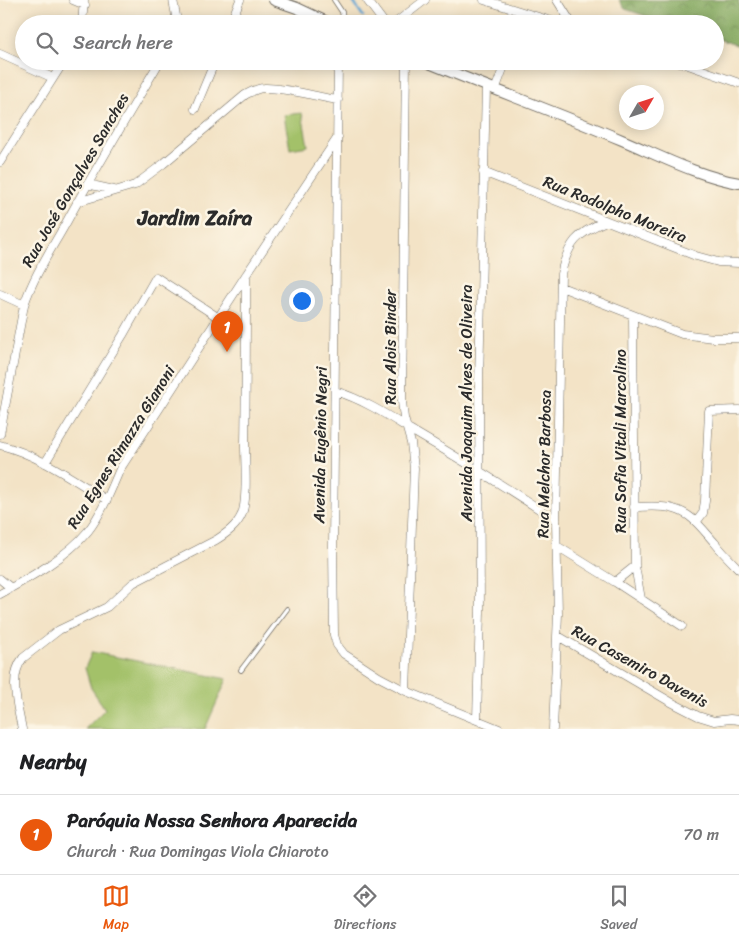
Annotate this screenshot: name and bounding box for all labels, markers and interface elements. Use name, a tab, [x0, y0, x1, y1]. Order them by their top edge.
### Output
search box	[15, 15, 724, 70]
text: Search here	[73, 26, 173, 59]
icon: search	[33, 29, 61, 57]
north arrow	[619, 85, 664, 130]
street label: Rua José Gonçalves Sanches	[13, 87, 137, 273]
street label: Rua Rodolpho Moreira	[539, 167, 691, 251]
district label: Jardim Zaíra	[137, 199, 253, 237]
street label: Avenida Joaquim Alves de Oliveira	[452, 284, 481, 523]
your location	[289, 288, 315, 314]
street label: Rua Alois Binder	[376, 288, 405, 405]
pin: 1	[211, 311, 243, 352]
street label: Rua Sofia Vitali Marcolino	[606, 349, 635, 533]
street label: Rua Egnes Rimazza Gianoni	[59, 359, 184, 535]
street label: Avenida Eugênio Negri	[304, 366, 336, 525]
street label: Rua Melchor Barbosa	[528, 390, 560, 538]
street label: Rua Casemiro Davenis	[566, 616, 714, 716]
text: Nearby	[20, 743, 86, 781]
text: Paróquia Nossa Senhora Aparecida	[67, 804, 357, 837]
text: 1	[33, 820, 39, 849]
text: 70 m	[683, 820, 719, 849]
text: Church · Rua Domingas Viola Chiaroto	[67, 837, 329, 866]
tab: Map	[102, 882, 130, 937]
tab: Directions	[334, 882, 396, 937]
tab: Saved	[600, 882, 637, 937]

